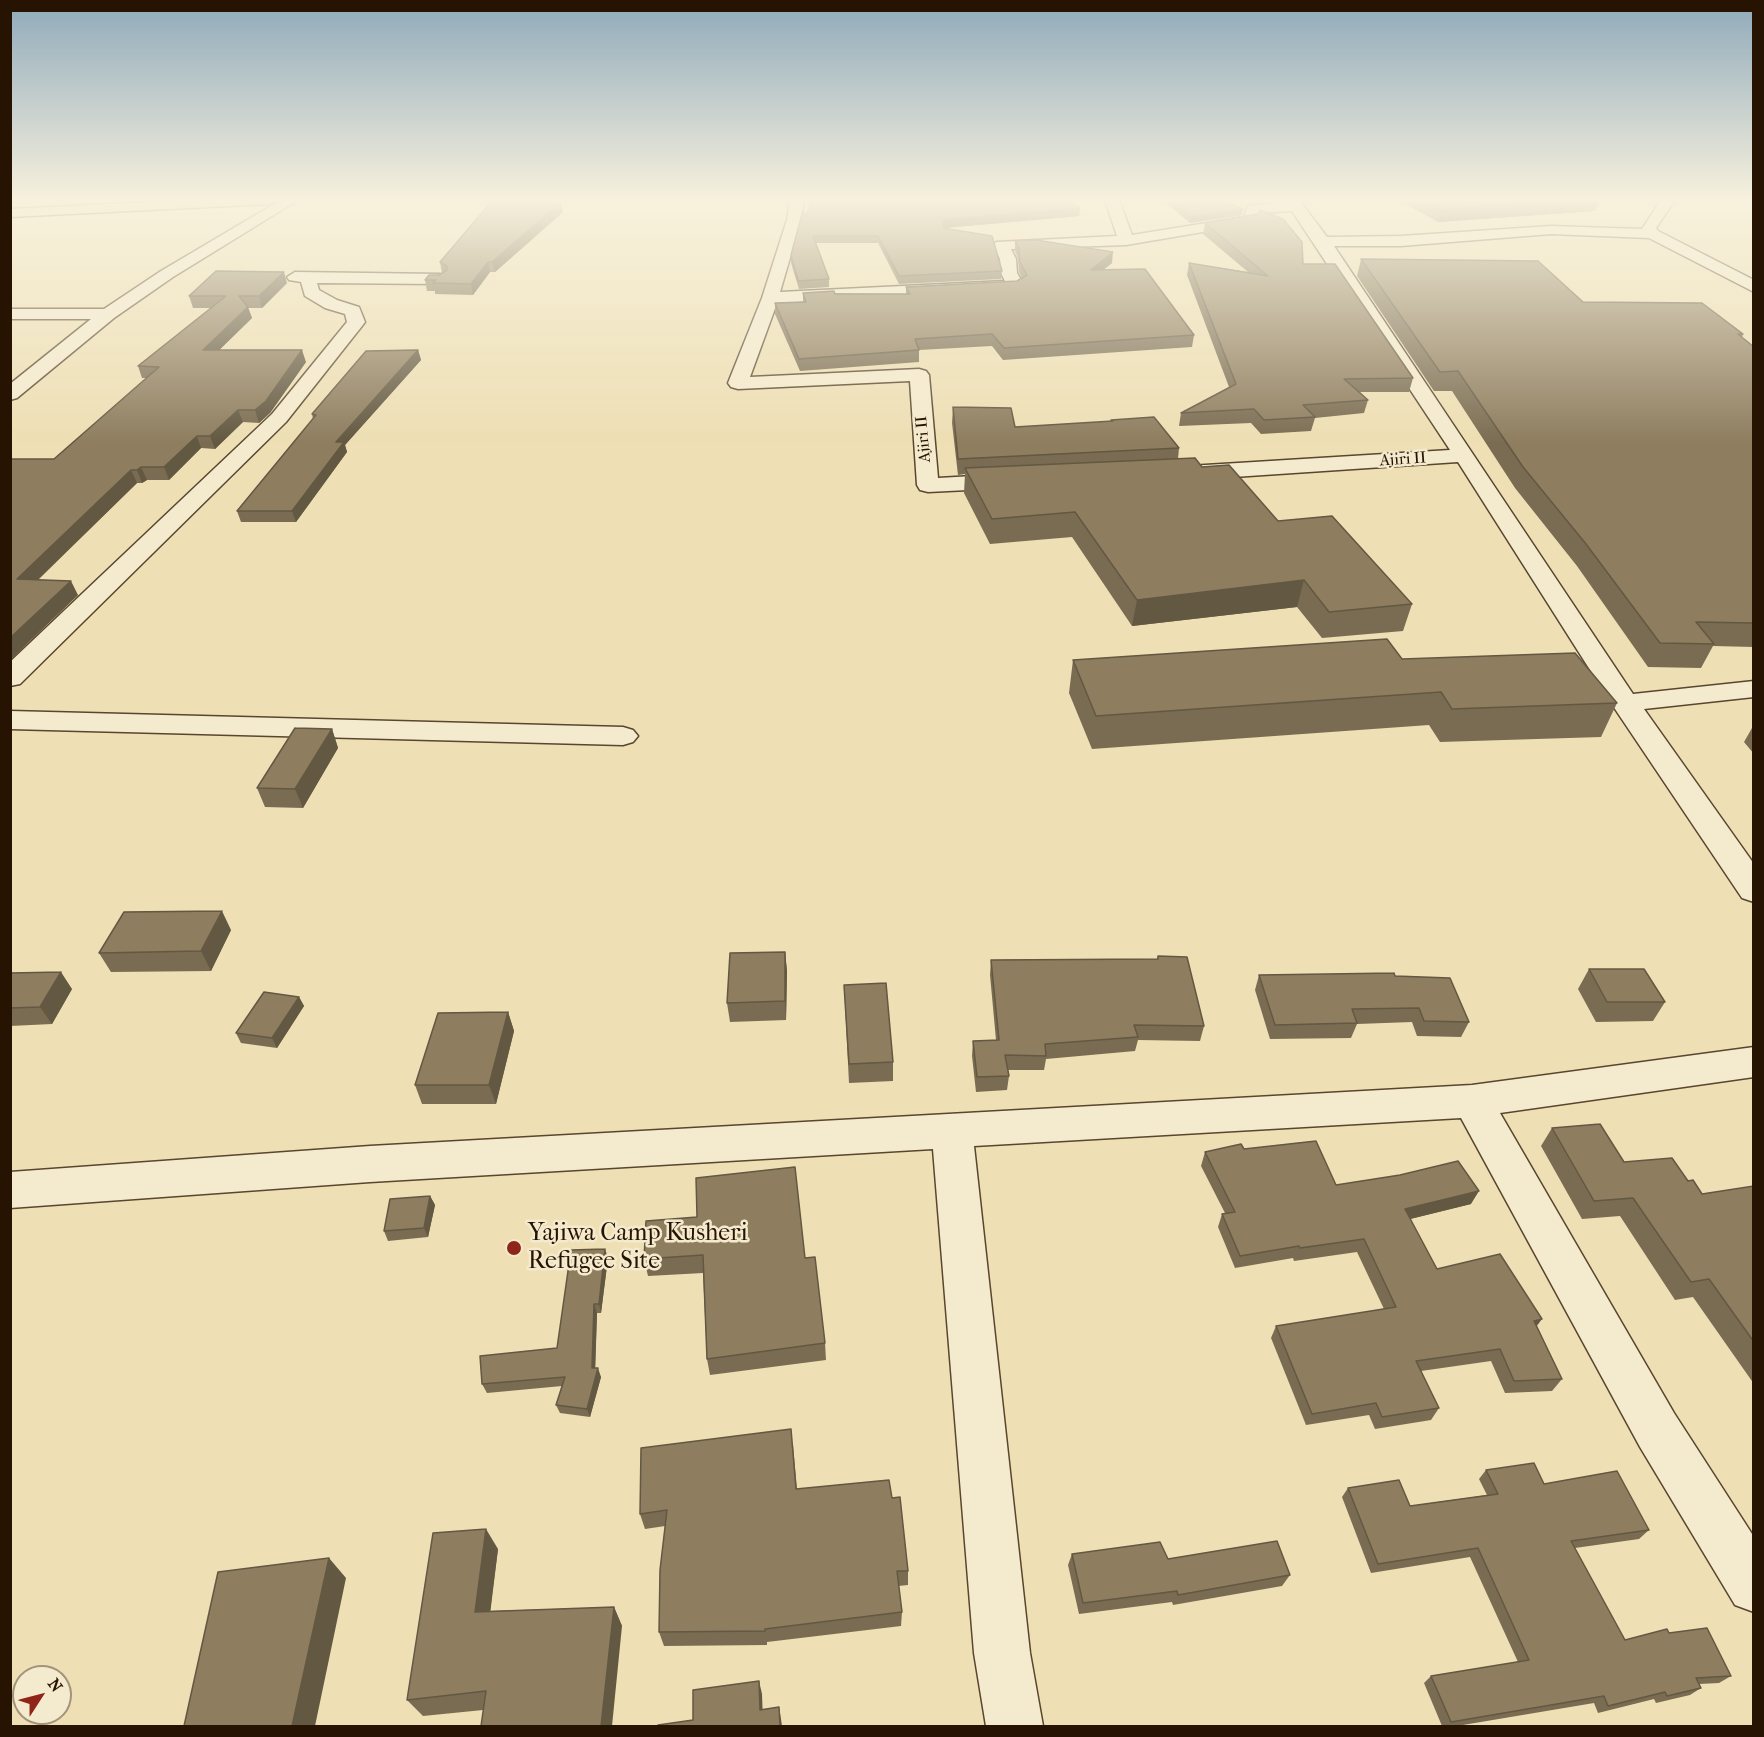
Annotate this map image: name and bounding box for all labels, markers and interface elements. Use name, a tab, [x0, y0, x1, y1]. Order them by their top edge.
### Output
street label: Ajiri II	[912, 415, 936, 463]
street label: Ajiri II	[1379, 449, 1427, 471]
place label: Yajiwa Camp Kusheri Refugee Site	[528, 1220, 747, 1276]
marker: Yajiwa Camp Kusheri Refugee Site	[505, 1239, 523, 1257]
north arrow	[12, 1665, 72, 1725]
text: N	[44, 1675, 67, 1696]

